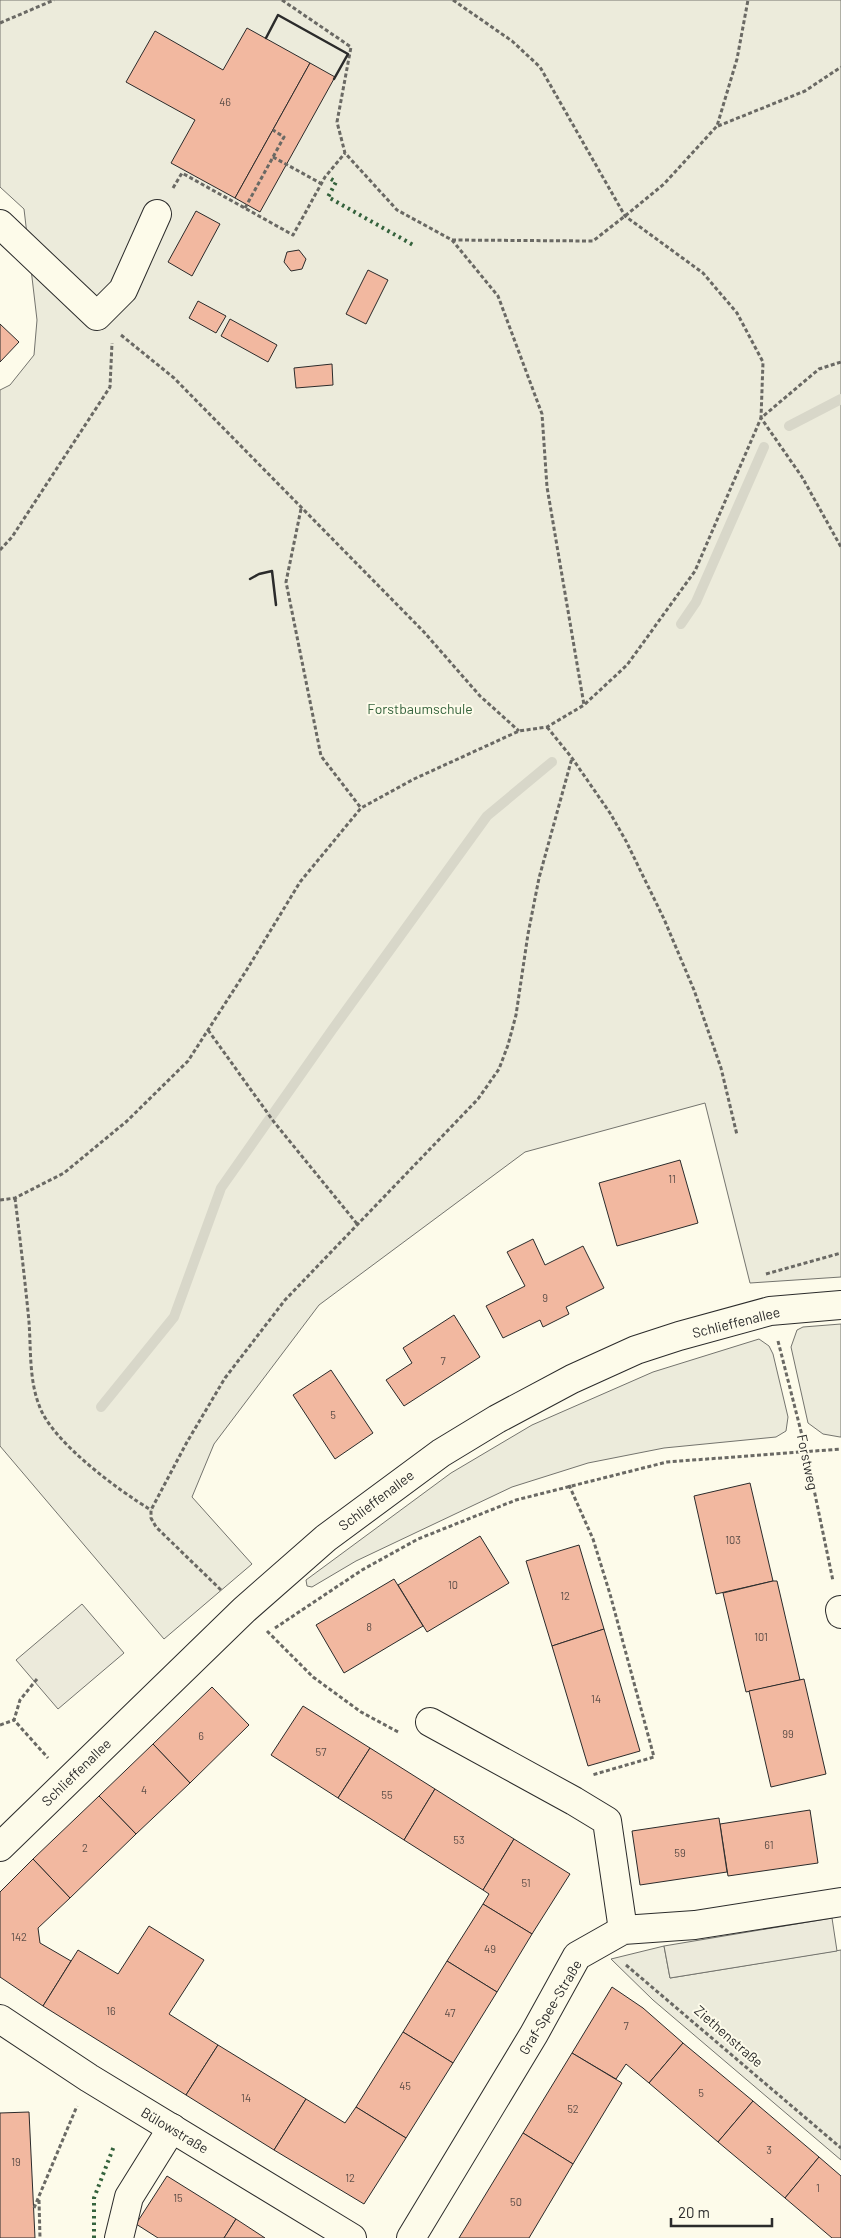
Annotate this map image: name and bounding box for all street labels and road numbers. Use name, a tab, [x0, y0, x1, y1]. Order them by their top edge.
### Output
street label: Schlieffenallee	[690, 1303, 782, 1341]
street label: Forstweg	[794, 1433, 822, 1491]
street label: Schlieffenallee	[335, 1466, 417, 1534]
street label: Schlieffenallee	[38, 1735, 114, 1809]
street label: Graf-Spee-Straße	[515, 1957, 585, 2057]
street label: Ziethenstraße	[691, 2002, 767, 2070]
street label: Bülowstraße	[138, 2103, 212, 2157]

